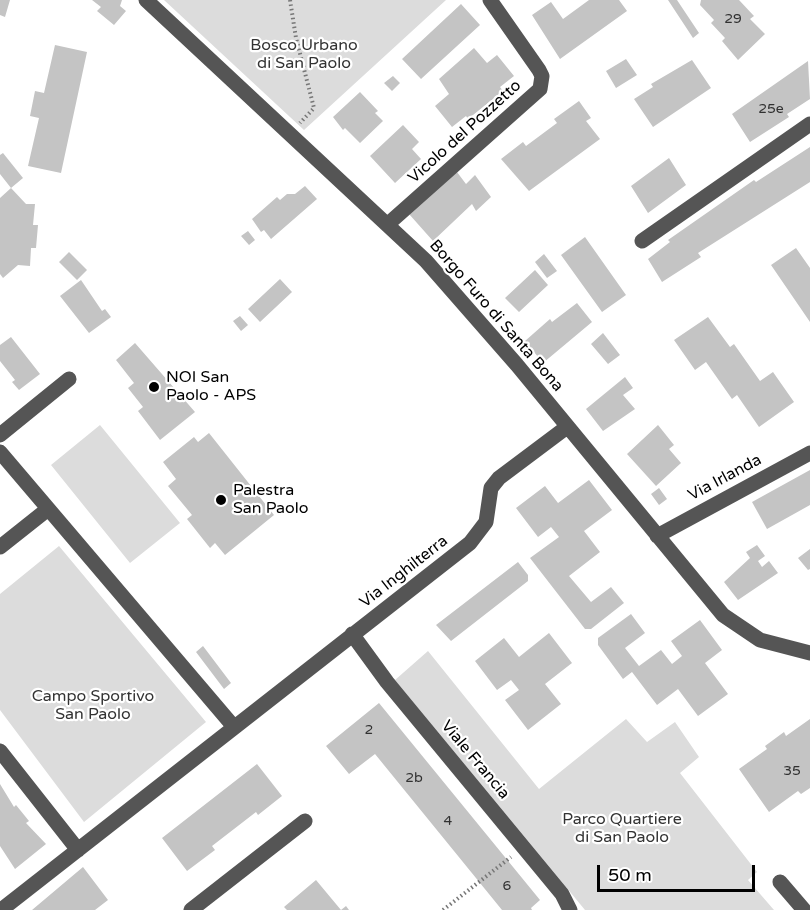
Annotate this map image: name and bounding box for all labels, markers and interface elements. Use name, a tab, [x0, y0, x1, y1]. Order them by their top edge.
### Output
house number: 29	[724, 11, 742, 27]
park label: Bosco Urbano di San Paolo	[250, 36, 358, 74]
street label: Vicolo del Pozzetto	[405, 76, 525, 188]
house number: 25e	[758, 101, 784, 117]
street label: Borgo Furo di Santa Bona	[425, 236, 567, 396]
place label: NOI San Paolo - APS	[166, 368, 256, 406]
marker: NOI San Paolo - APS	[147, 380, 161, 394]
street label: Via Irlanda	[685, 451, 765, 505]
place label: Palestra San Paolo	[233, 481, 309, 519]
marker: Palestra San Paolo	[214, 493, 228, 507]
street label: Via Inghilterra	[356, 532, 452, 612]
park label: Campo Sportivo San Paolo	[32, 687, 154, 725]
street label: Viale Francia	[437, 717, 513, 803]
house number: 2	[365, 722, 373, 738]
house number: 35	[783, 763, 801, 779]
house number: 2b	[405, 770, 423, 786]
park label: Parco Quartiere di San Paolo	[562, 810, 682, 848]
house number: 4	[444, 813, 452, 829]
scale bar	[600, 853, 758, 891]
text: 50 m	[608, 864, 652, 886]
house number: 6	[503, 878, 511, 894]

